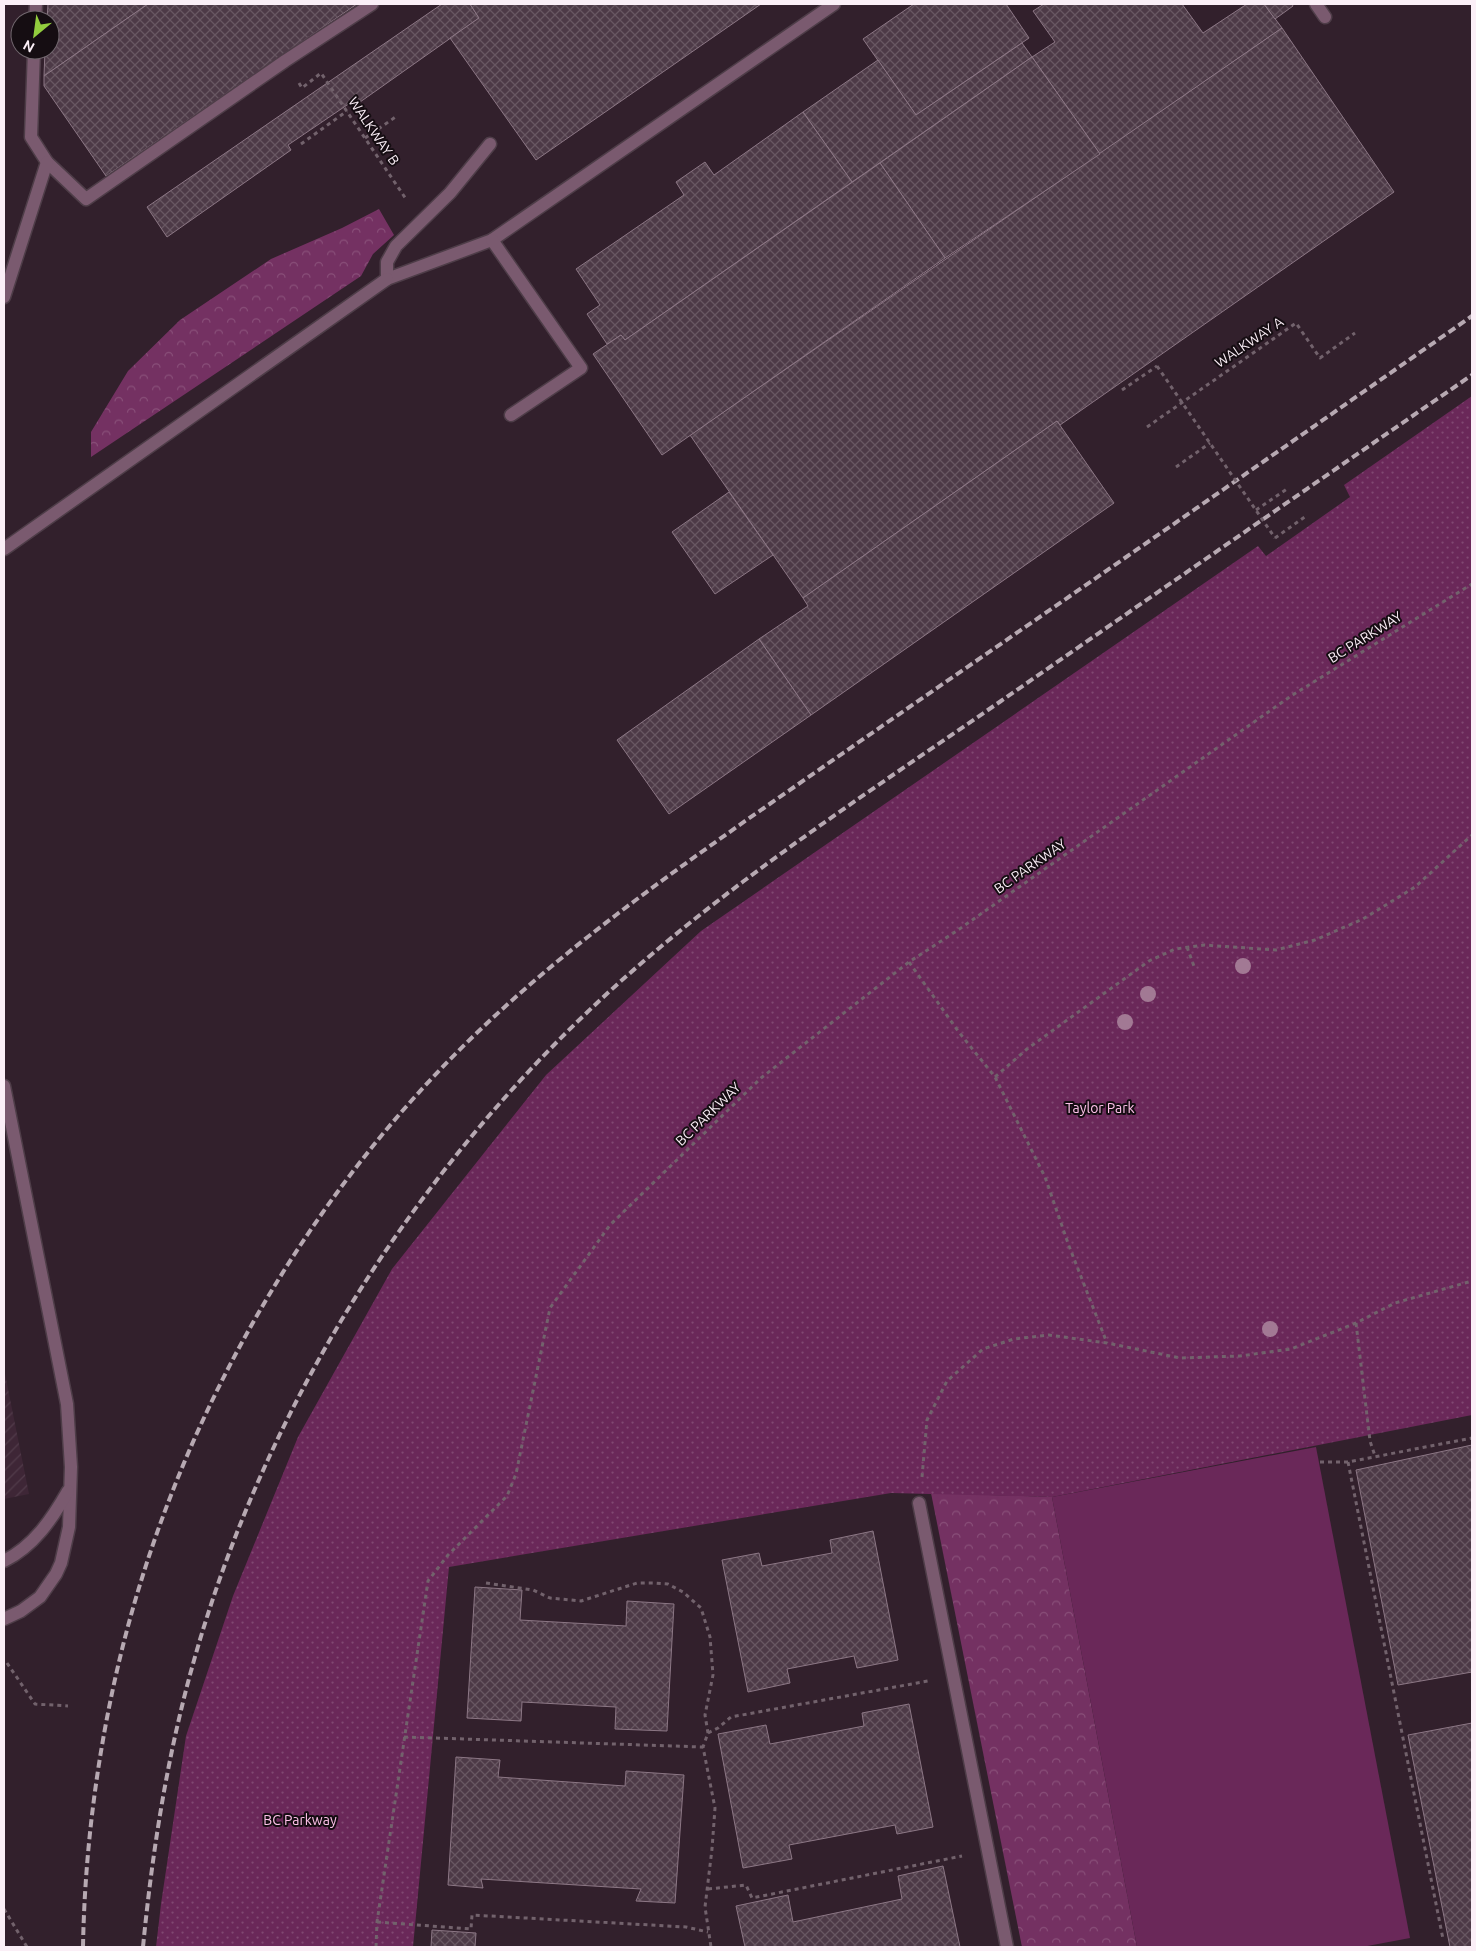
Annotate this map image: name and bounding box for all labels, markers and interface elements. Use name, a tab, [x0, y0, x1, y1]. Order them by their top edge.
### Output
north arrow	[10, 10, 60, 60]
text: N	[20, 37, 37, 56]
street label: WALKWAY B	[345, 94, 403, 168]
street label: WALKWAY A	[1212, 313, 1286, 371]
street label: BC PARKWAY	[1325, 608, 1405, 666]
street label: BC PARKWAY	[991, 835, 1069, 897]
street label: BC PARKWAY	[672, 1079, 744, 1149]
park label: Taylor Park	[1065, 1100, 1135, 1116]
park label: BC Parkway	[263, 1812, 337, 1828]

